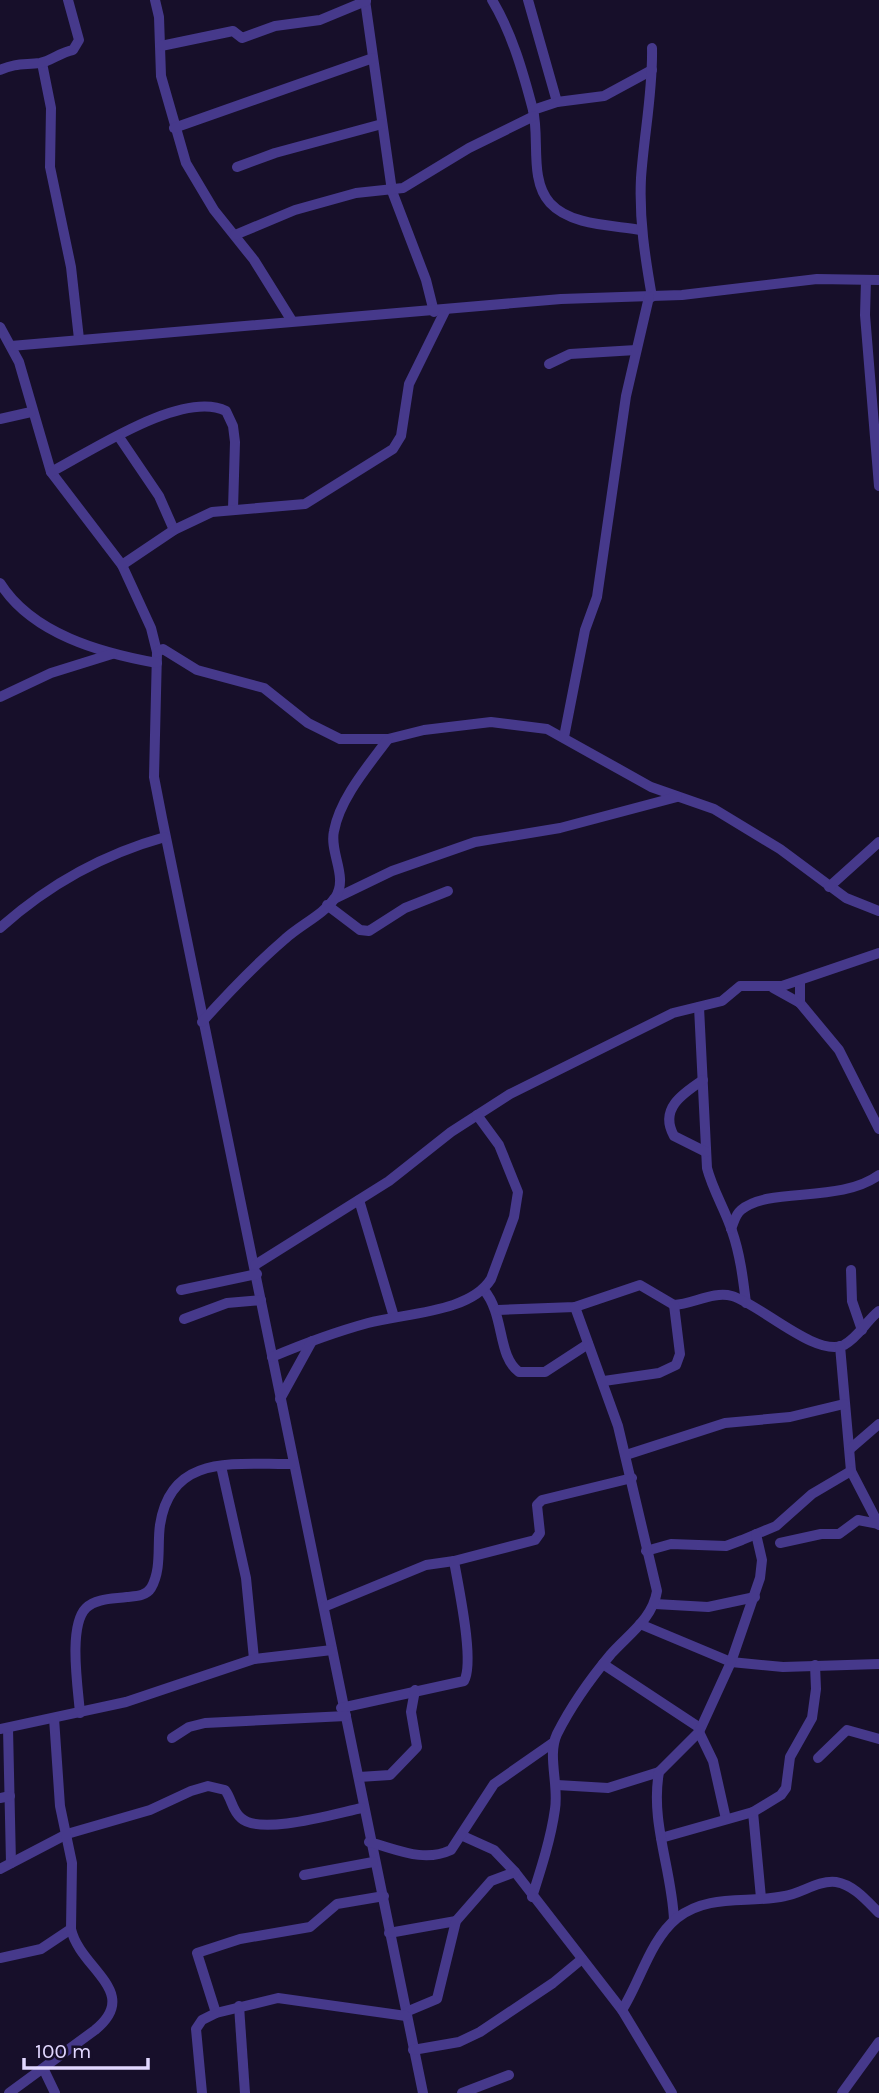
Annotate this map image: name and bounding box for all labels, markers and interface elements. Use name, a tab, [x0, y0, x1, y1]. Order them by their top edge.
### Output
scale bar	[24, 2026, 149, 2070]
text: 100 m	[35, 2039, 92, 2063]

